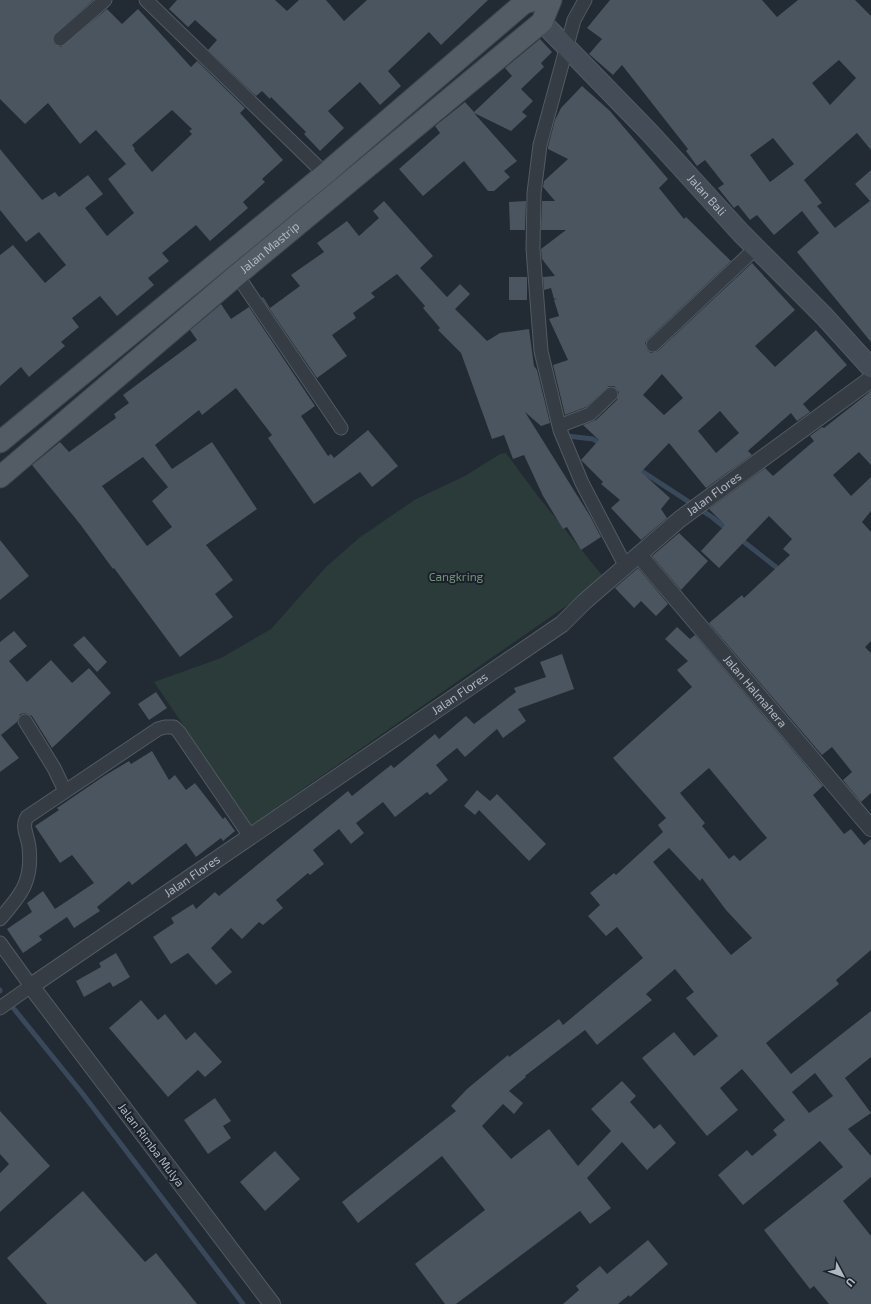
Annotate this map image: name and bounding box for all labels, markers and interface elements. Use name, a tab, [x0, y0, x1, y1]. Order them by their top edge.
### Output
street label: Jalan Bali	[685, 171, 730, 218]
street label: Jalan Mastrip	[237, 218, 302, 276]
street label: Jalan Flores	[683, 468, 744, 518]
park label: Cangkring	[429, 569, 484, 583]
street label: Jalan Halmahera	[721, 652, 790, 730]
street label: Jalan Flores	[429, 669, 490, 717]
street label: Jalan Flores	[161, 851, 222, 899]
street label: Jalan Rimba Mulya	[116, 1100, 188, 1189]
north arrow	[823, 1256, 863, 1296]
text: U	[844, 1276, 858, 1290]

